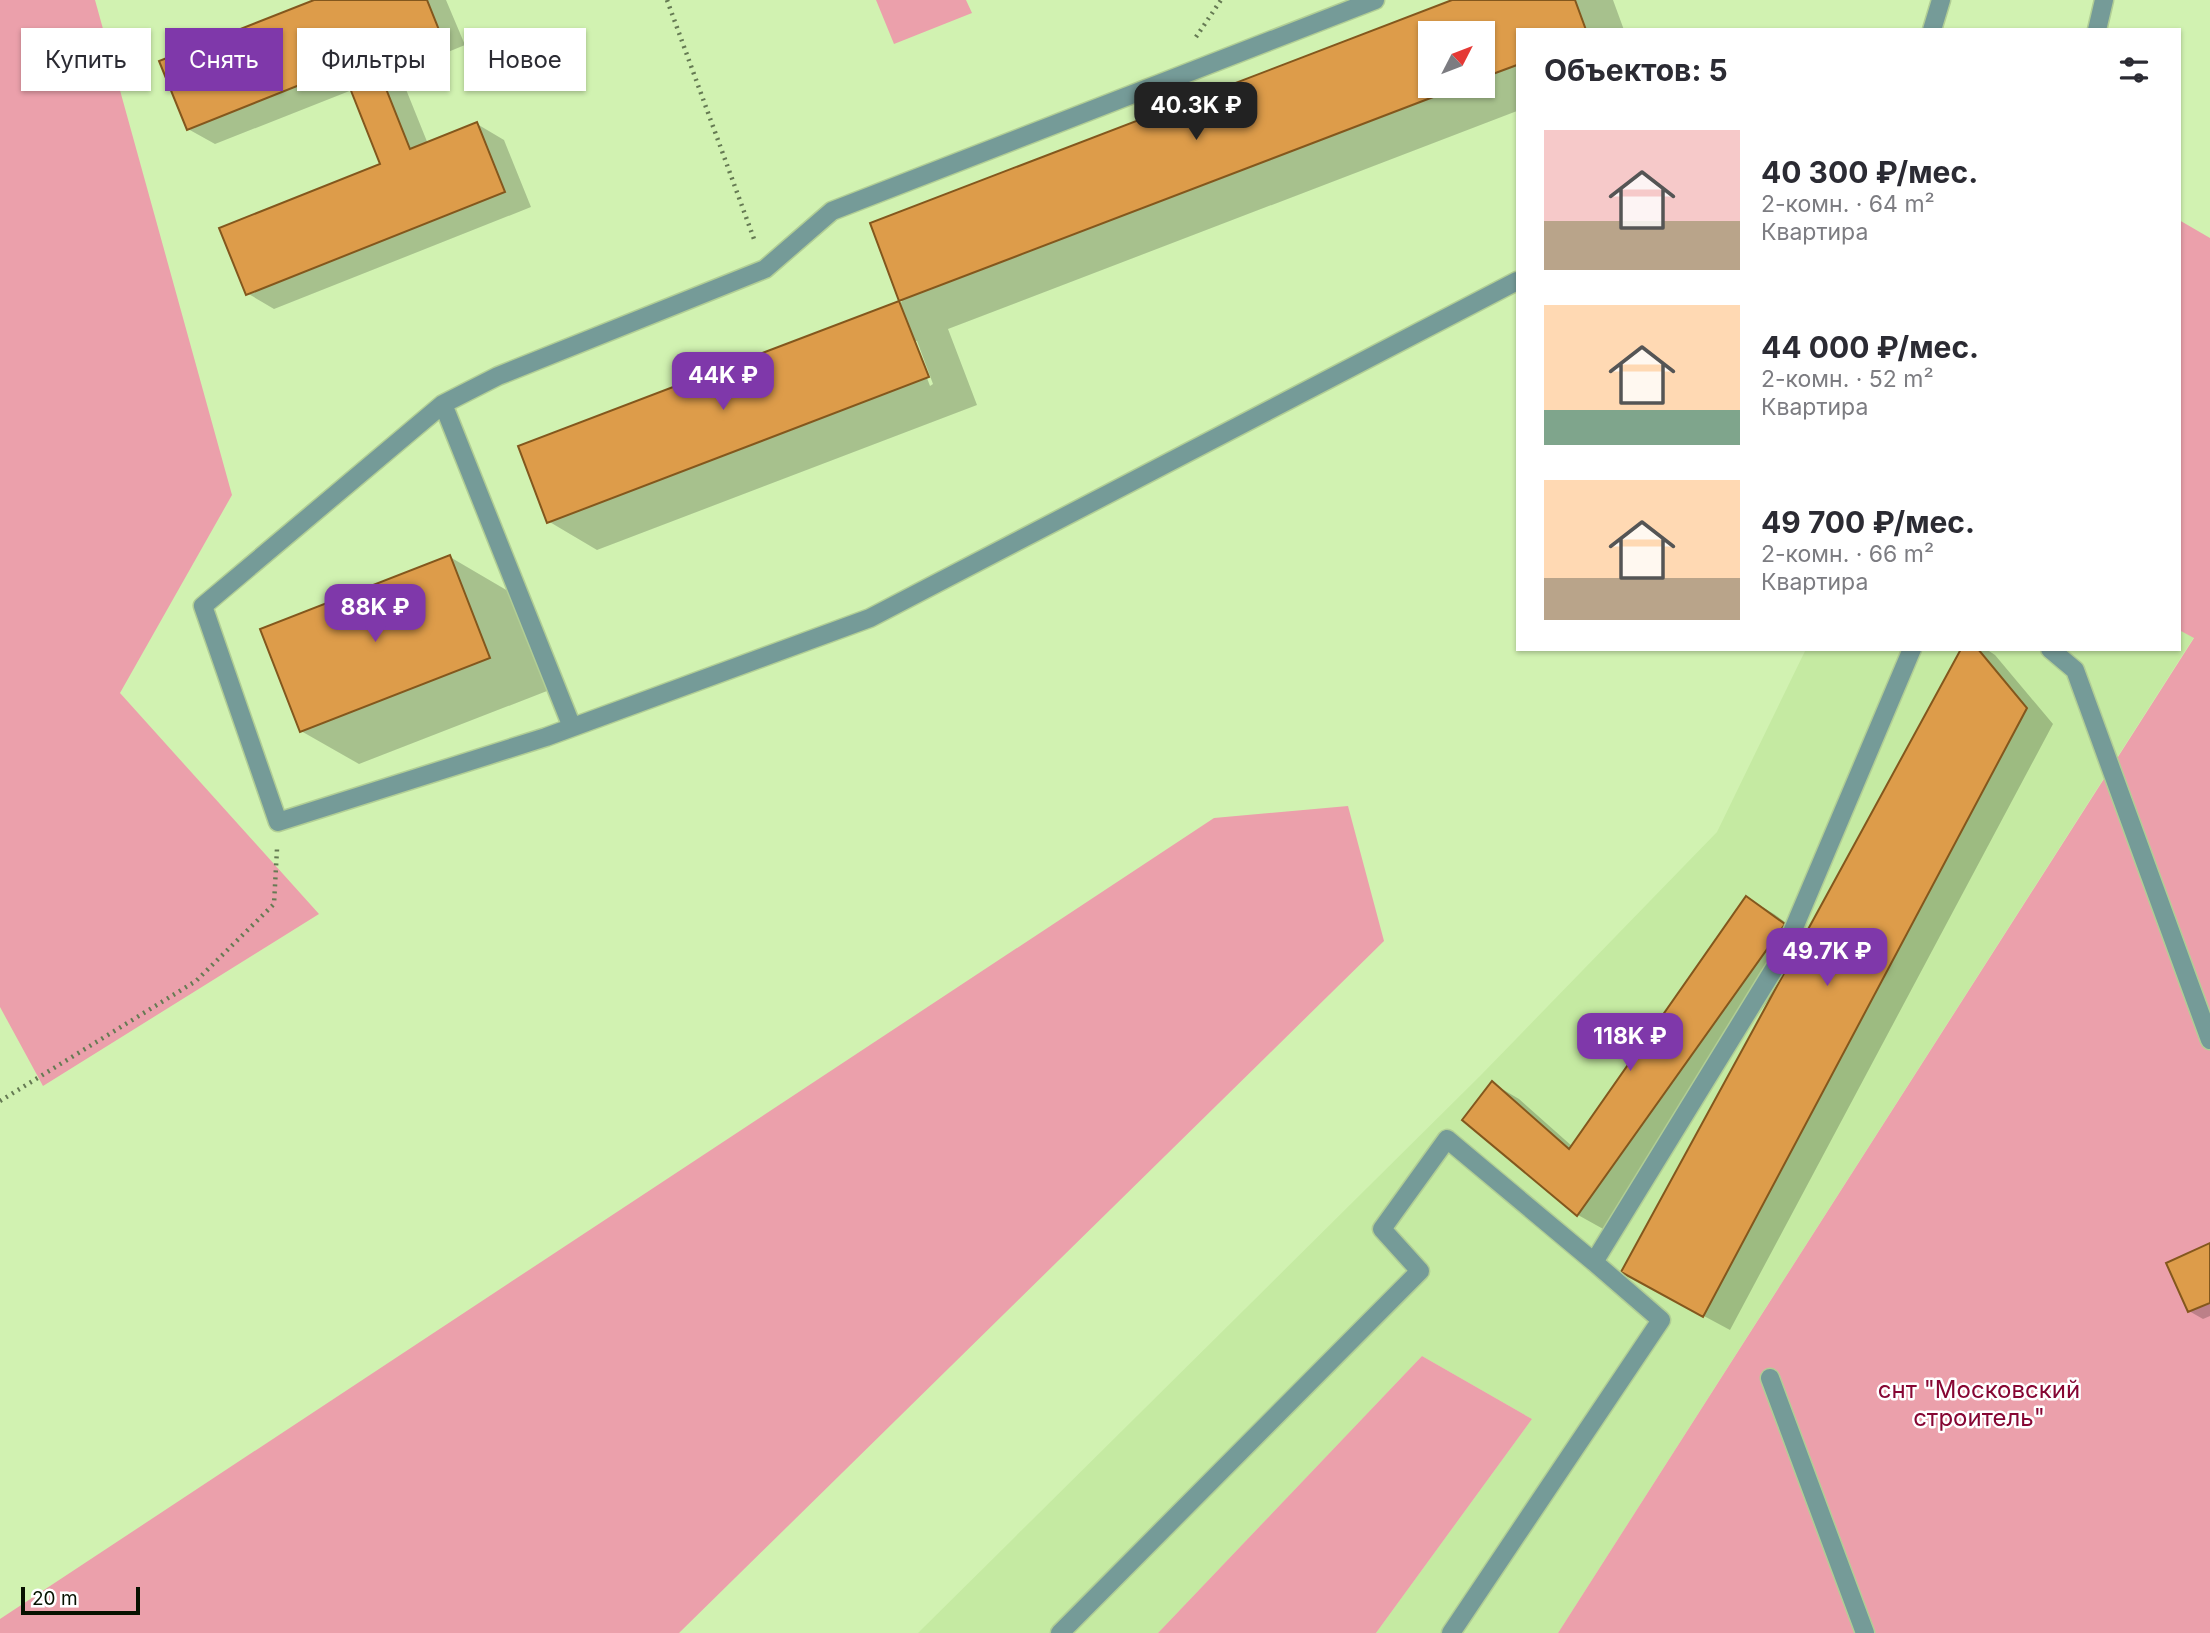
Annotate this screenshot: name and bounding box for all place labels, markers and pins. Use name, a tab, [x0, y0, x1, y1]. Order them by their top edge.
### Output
pin: 40.3K ₽	[1131, 82, 1261, 142]
pin: 44K ₽	[674, 352, 772, 412]
pin: 88K ₽	[326, 584, 424, 644]
pin: 49.7K ₽	[1762, 928, 1892, 988]
pin: 118K ₽	[1573, 1014, 1687, 1073]

